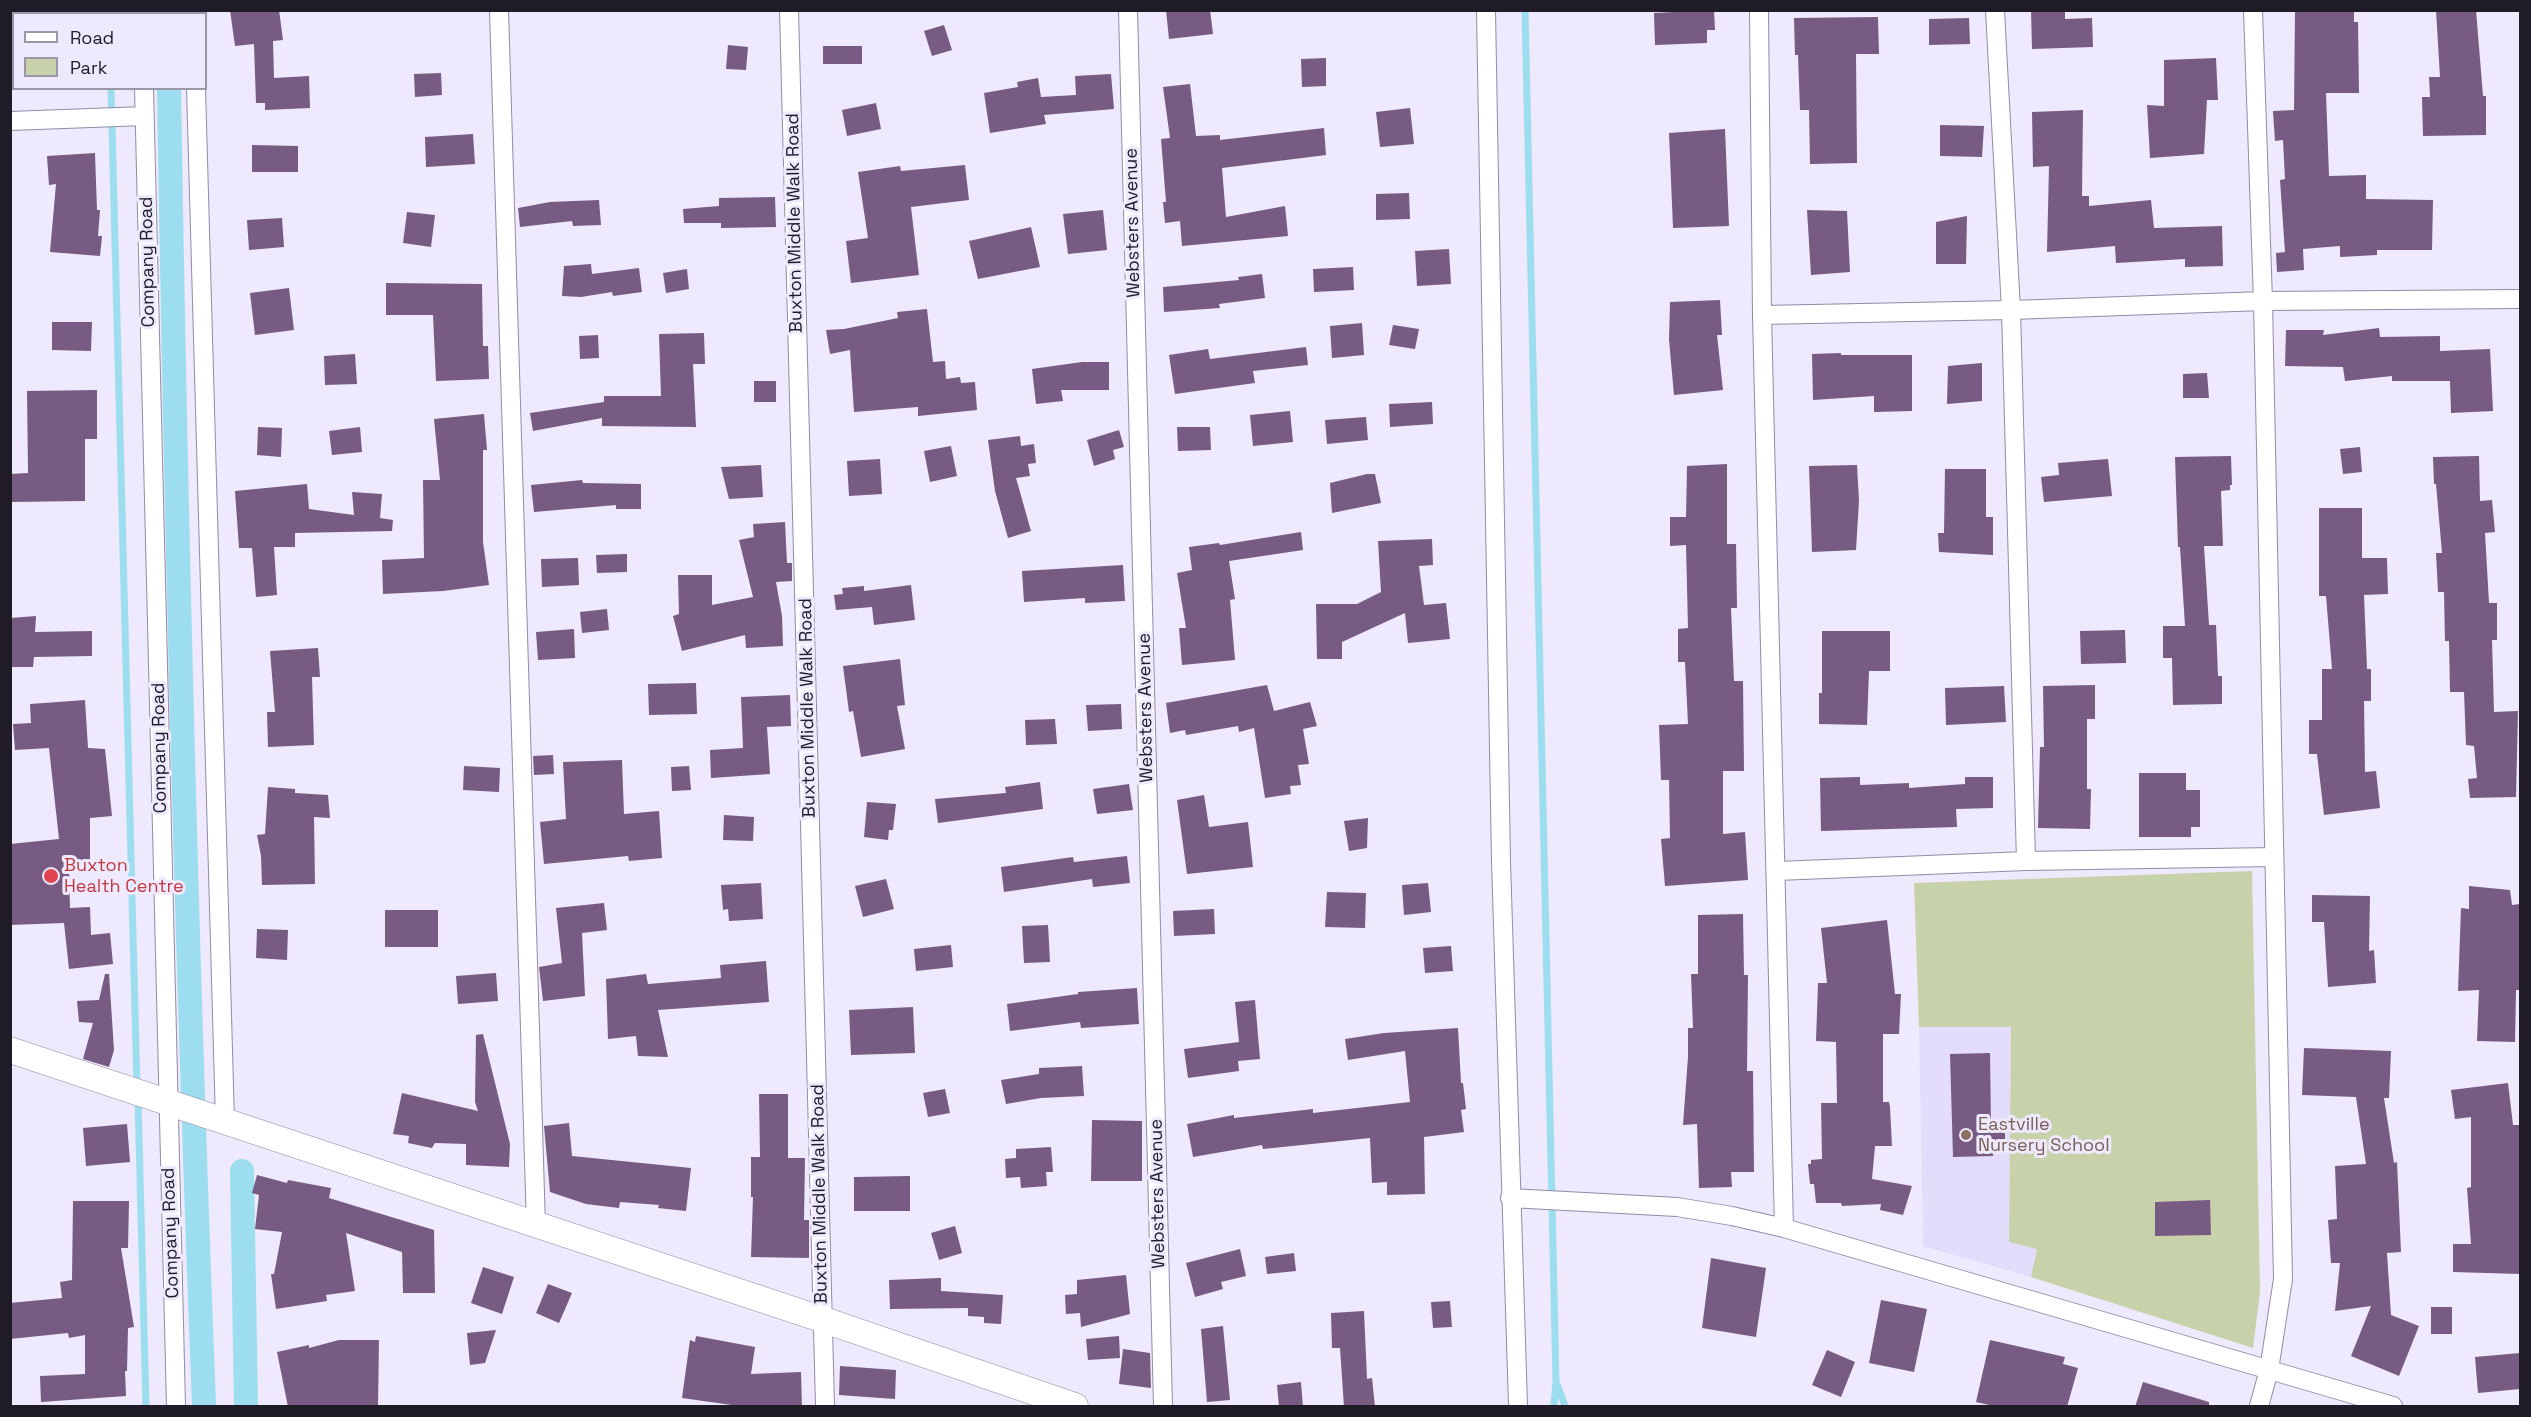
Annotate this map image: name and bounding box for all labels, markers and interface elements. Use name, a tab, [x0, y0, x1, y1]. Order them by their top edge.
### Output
legend	[12, 12, 207, 90]
text: Road	[70, 26, 114, 49]
text: Park	[70, 56, 107, 79]
street label: Buxton Middle Walk Road	[782, 113, 808, 333]
street label: Websters Avenue	[1121, 148, 1145, 298]
street label: Company Road	[136, 196, 160, 328]
street label: Buxton Middle Walk Road	[795, 598, 821, 818]
street label: Websters Avenue	[1134, 633, 1158, 783]
street label: Company Road	[148, 682, 172, 814]
place label: Buxton Health Centre	[64, 855, 184, 898]
marker: Buxton Health Centre	[42, 867, 60, 885]
street label: Buxton Middle Walk Road	[807, 1084, 833, 1304]
place label: Eastville Nursery School	[1978, 1114, 2110, 1156]
street label: Websters Avenue	[1146, 1119, 1170, 1269]
marker: Eastville Nursery School	[1959, 1128, 1973, 1142]
street label: Company Road	[158, 1167, 184, 1299]

